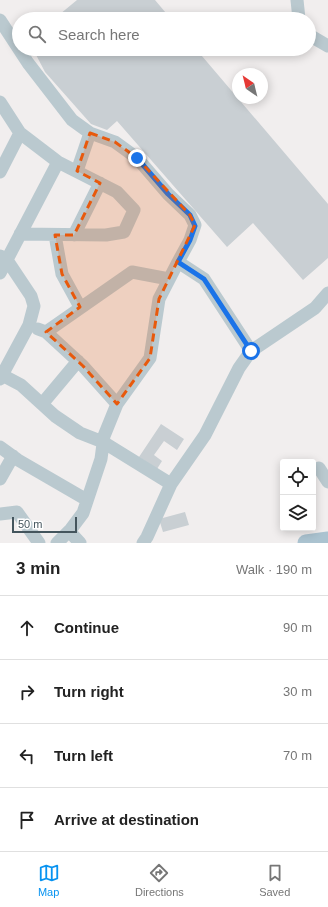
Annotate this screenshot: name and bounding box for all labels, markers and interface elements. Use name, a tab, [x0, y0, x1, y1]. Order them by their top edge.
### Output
search box	[12, 12, 316, 56]
icon: search	[26, 23, 48, 45]
text: Search here	[58, 26, 140, 43]
north arrow	[232, 68, 268, 104]
route end	[128, 149, 146, 167]
route start	[242, 342, 260, 360]
map controls	[280, 459, 316, 531]
button: locate	[280, 459, 316, 495]
button: layers	[280, 495, 316, 531]
scale bar	[12, 515, 77, 534]
text: 50 m	[18, 518, 42, 530]
text: 3 min	[16, 559, 60, 578]
text: Walk · 190 m	[236, 562, 312, 577]
icon: ahead	[16, 617, 38, 639]
text: Continue	[54, 619, 119, 636]
text: 90 m	[283, 620, 312, 635]
icon: right	[16, 681, 38, 703]
text: Turn right	[54, 683, 124, 700]
text: 30 m	[283, 684, 312, 699]
icon: left	[16, 745, 38, 767]
text: Turn left	[54, 747, 113, 764]
text: 70 m	[283, 748, 312, 763]
icon: arrive	[16, 809, 38, 831]
text: Arrive at destination	[54, 811, 199, 828]
tab: Map	[38, 862, 60, 898]
tab: Directions	[135, 862, 184, 898]
tab: Saved	[259, 862, 290, 898]

